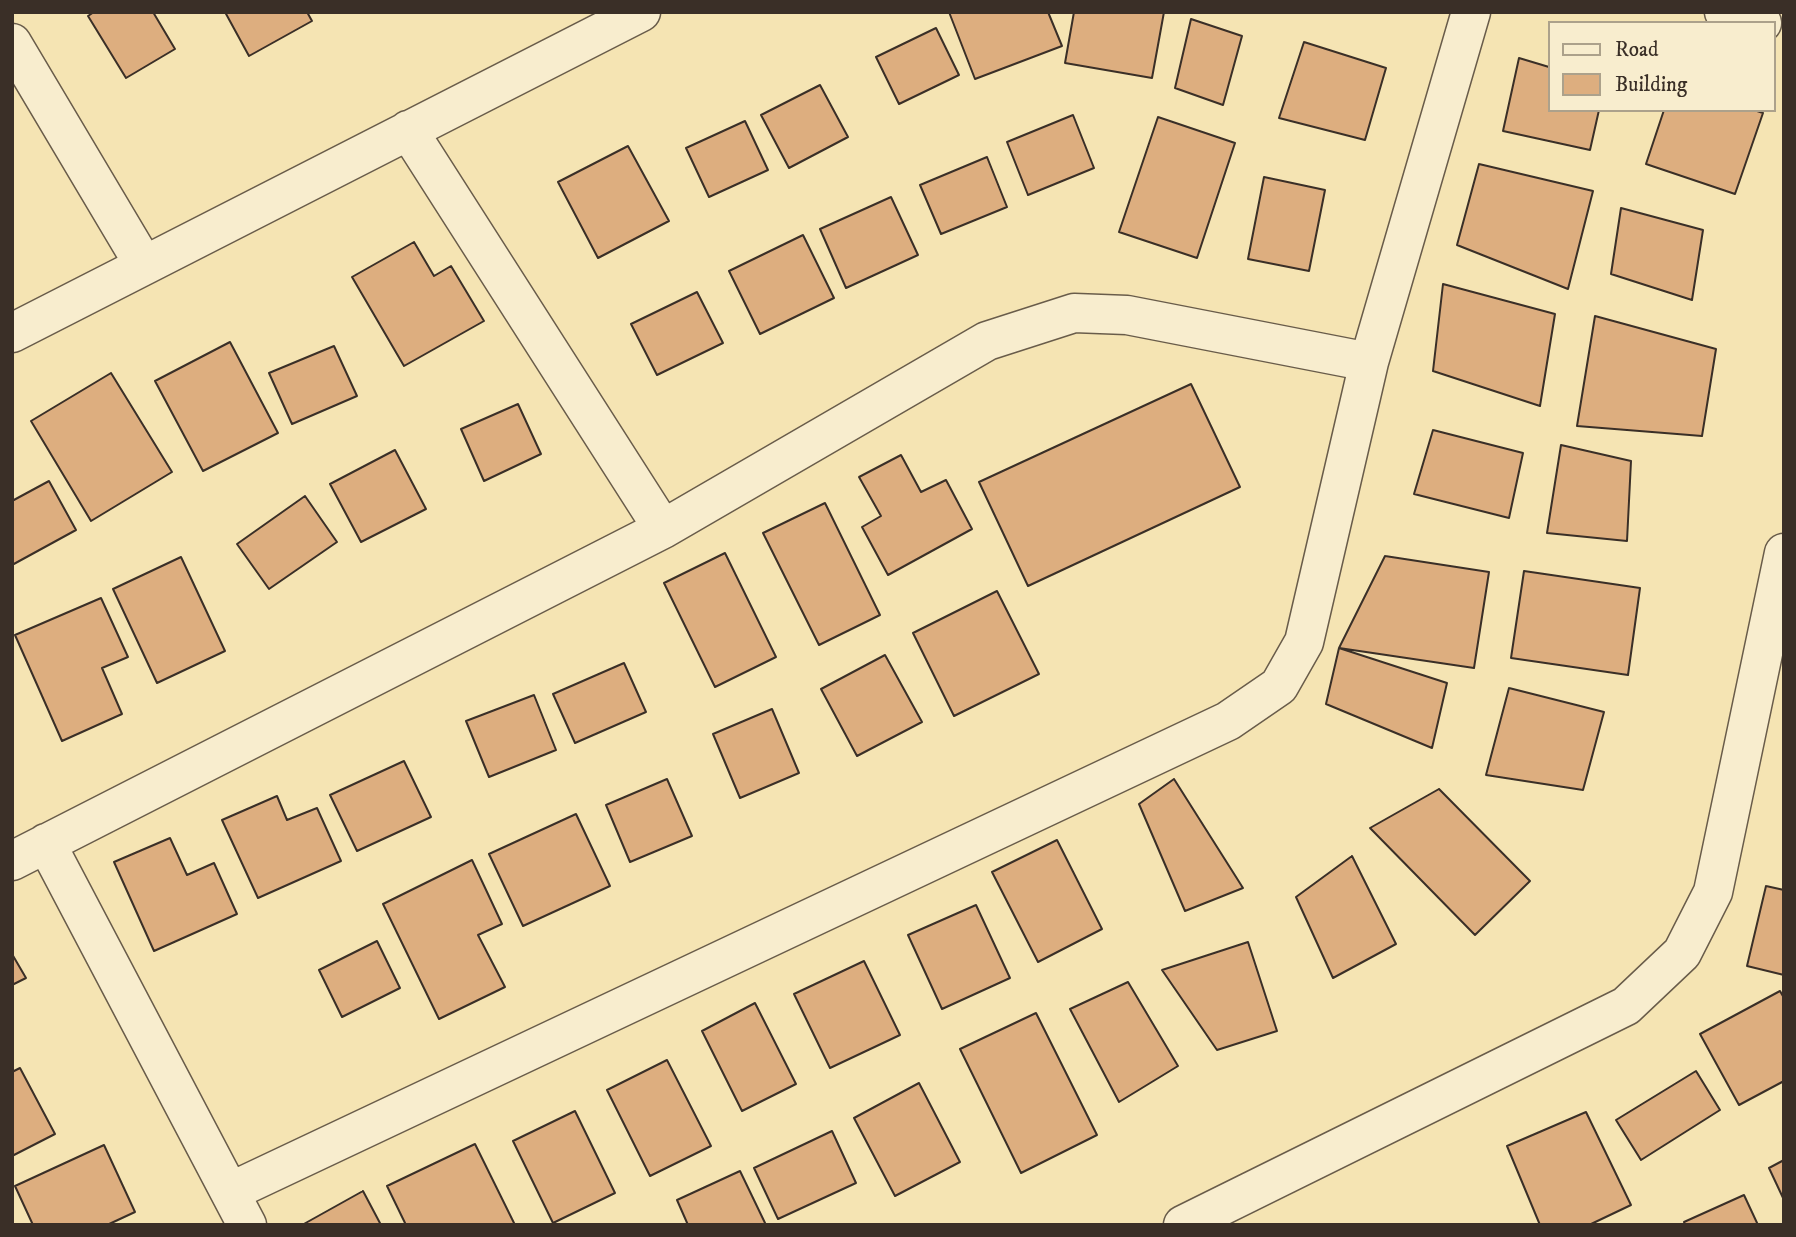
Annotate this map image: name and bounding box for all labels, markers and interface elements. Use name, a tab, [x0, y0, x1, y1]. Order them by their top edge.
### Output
legend	[1548, 21, 1775, 112]
text: Road	[1615, 37, 1659, 63]
text: Building	[1615, 72, 1687, 98]

